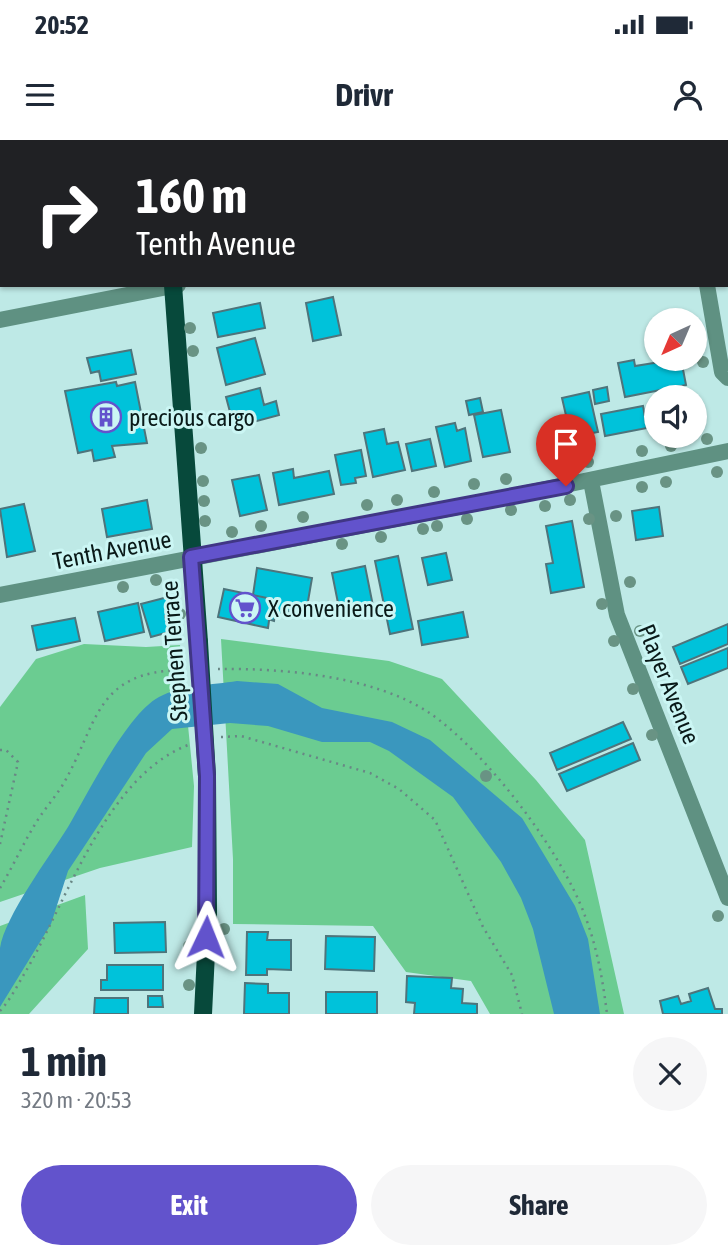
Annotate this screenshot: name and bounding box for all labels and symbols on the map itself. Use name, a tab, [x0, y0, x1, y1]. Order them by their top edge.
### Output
north arrow	[644, 308, 707, 371]
building icon: precious cargo	[89, 400, 123, 434]
place label: precious cargo	[129, 404, 255, 431]
pin	[536, 414, 596, 486]
street label: Tenth Avenue	[51, 525, 173, 575]
street label: Stephen Terrace	[156, 580, 192, 722]
supermarket icon: X convenience	[228, 591, 262, 625]
place label: X convenience	[268, 595, 394, 622]
street label: Player Avenue	[633, 620, 705, 748]
position arrow	[169, 900, 243, 974]

